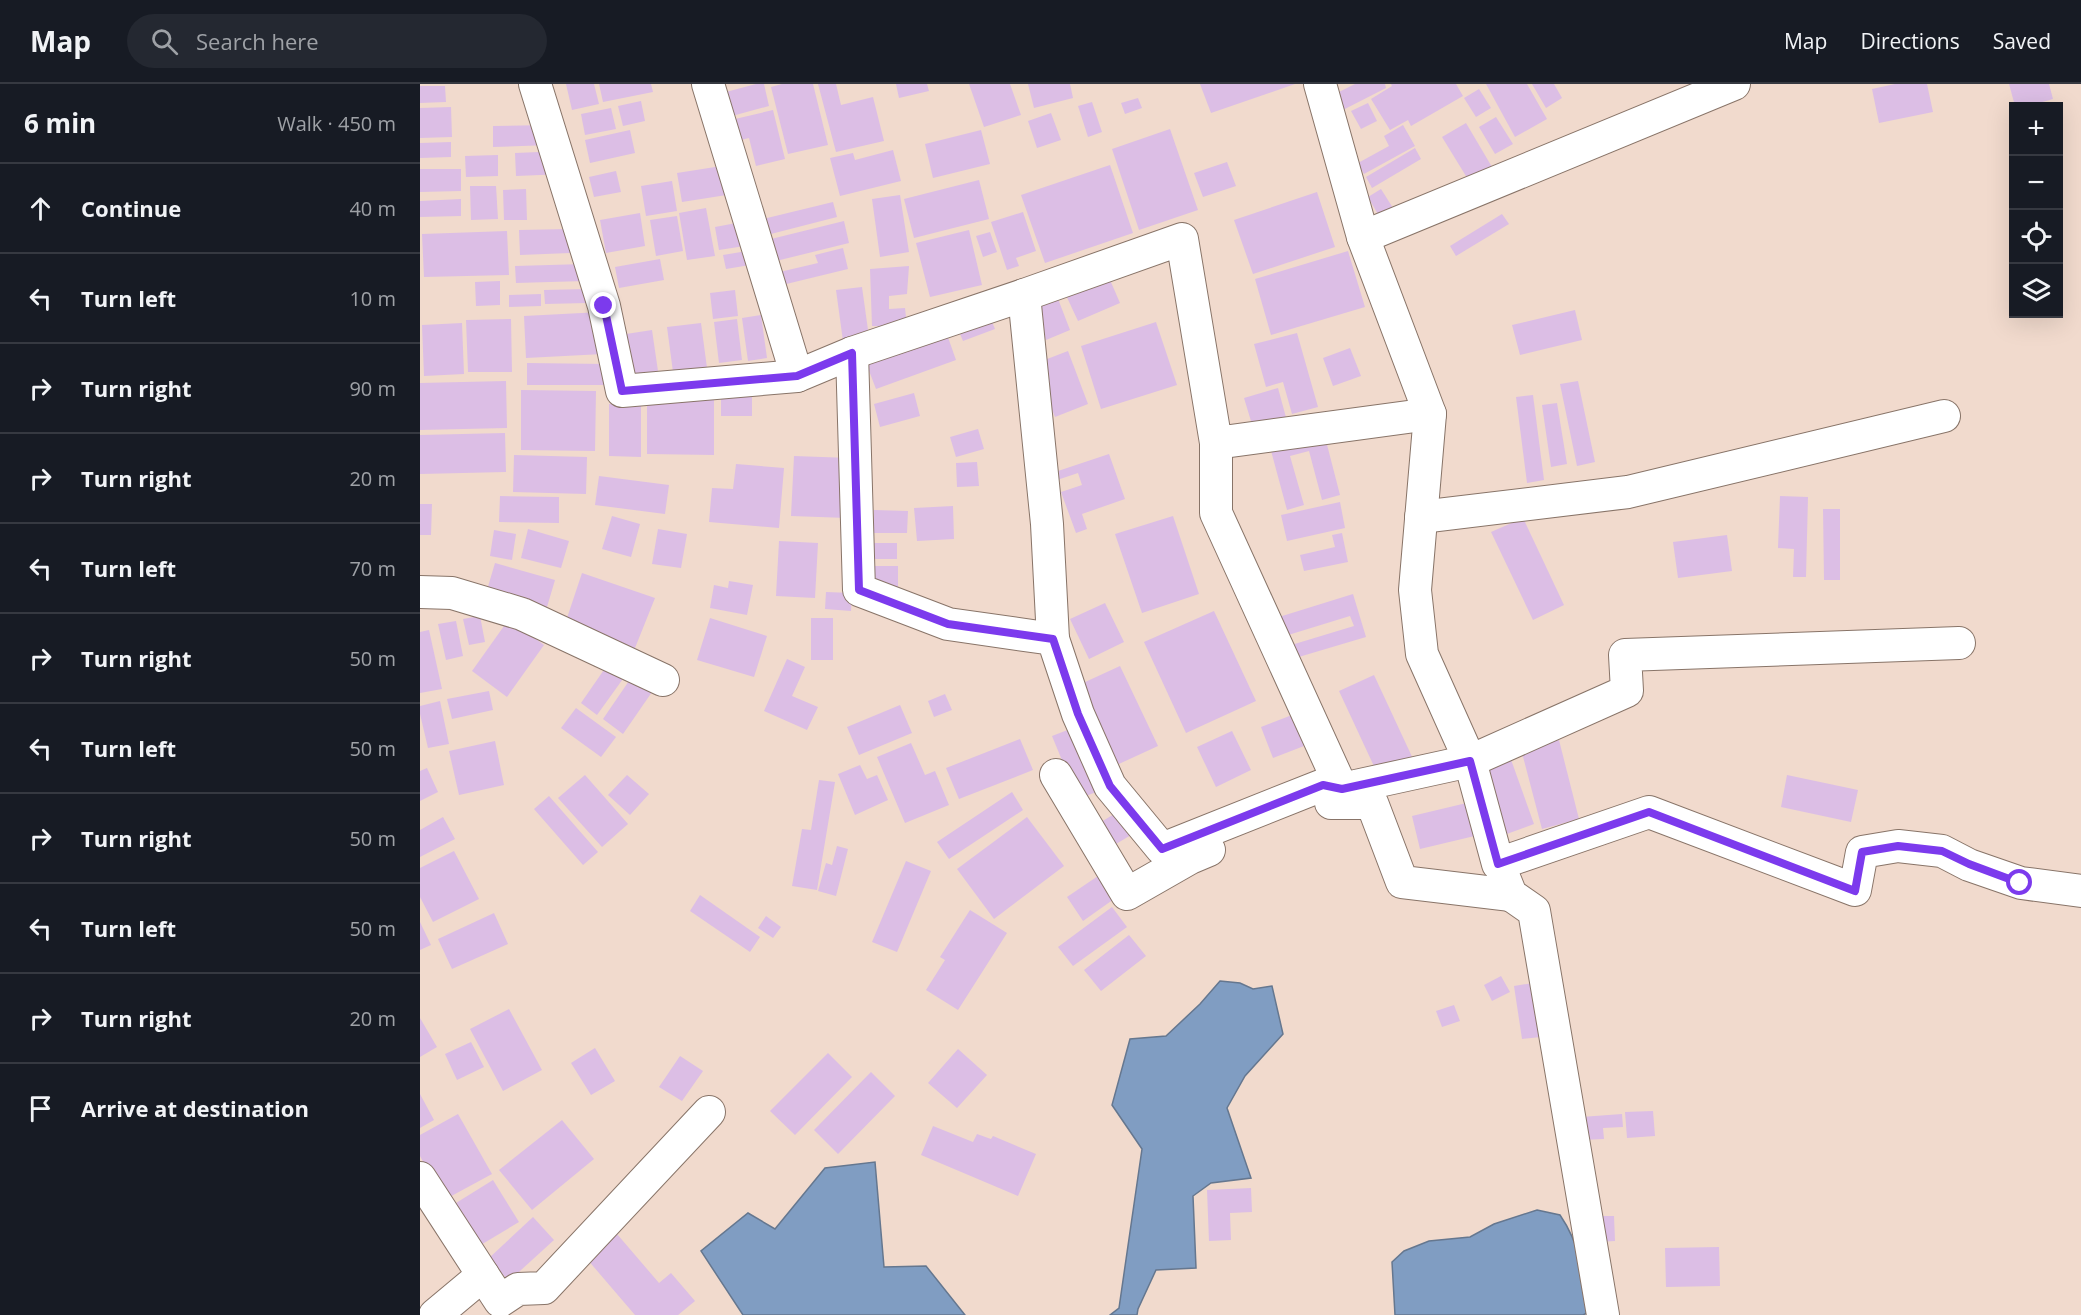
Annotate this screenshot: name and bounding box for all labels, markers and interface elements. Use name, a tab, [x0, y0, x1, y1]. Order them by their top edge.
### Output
search box	[127, 14, 547, 68]
text: Map	[30, 22, 91, 60]
icon: search	[148, 25, 181, 58]
text: Search here	[196, 26, 319, 56]
text: Map	[1784, 27, 1827, 55]
text: Directions	[1860, 27, 1960, 55]
text: Saved	[1993, 27, 2051, 55]
map controls	[2009, 102, 2063, 318]
button: +	[2009, 102, 2063, 156]
text: 6 min	[24, 105, 96, 141]
text: Walk · 450 m	[277, 110, 396, 137]
button: −	[2009, 156, 2063, 210]
icon: ahead	[24, 192, 57, 225]
text: Continue	[81, 193, 181, 223]
text: 40 m	[349, 195, 396, 222]
button: locate	[2009, 210, 2063, 264]
button: layers	[2009, 264, 2063, 318]
icon: left	[24, 282, 57, 315]
text: Turn left	[81, 283, 176, 313]
text: 10 m	[349, 285, 396, 312]
route end	[590, 292, 616, 318]
icon: right	[24, 372, 57, 405]
text: Turn right	[81, 373, 192, 403]
text: 90 m	[349, 375, 396, 402]
icon: right	[24, 462, 57, 495]
text: Turn right	[81, 463, 192, 493]
text: 20 m	[349, 465, 396, 492]
icon: left	[24, 552, 57, 585]
text: Turn left	[81, 553, 176, 583]
text: 70 m	[349, 555, 396, 582]
icon: right	[24, 642, 57, 675]
text: Turn right	[81, 643, 192, 673]
text: 50 m	[349, 645, 396, 672]
icon: left	[24, 732, 57, 765]
text: Turn left	[81, 733, 176, 763]
text: 50 m	[349, 735, 396, 762]
icon: right	[24, 822, 57, 855]
text: Turn right	[81, 823, 192, 853]
text: 50 m	[349, 825, 396, 852]
route start	[2006, 869, 2032, 895]
icon: left	[24, 912, 57, 945]
text: Turn left	[81, 913, 176, 943]
text: 50 m	[349, 915, 396, 942]
icon: right	[24, 1002, 57, 1035]
text: Turn right	[81, 1003, 192, 1033]
text: 20 m	[349, 1005, 396, 1032]
icon: arrive	[24, 1092, 57, 1125]
text: Arrive at destination	[81, 1093, 309, 1123]

